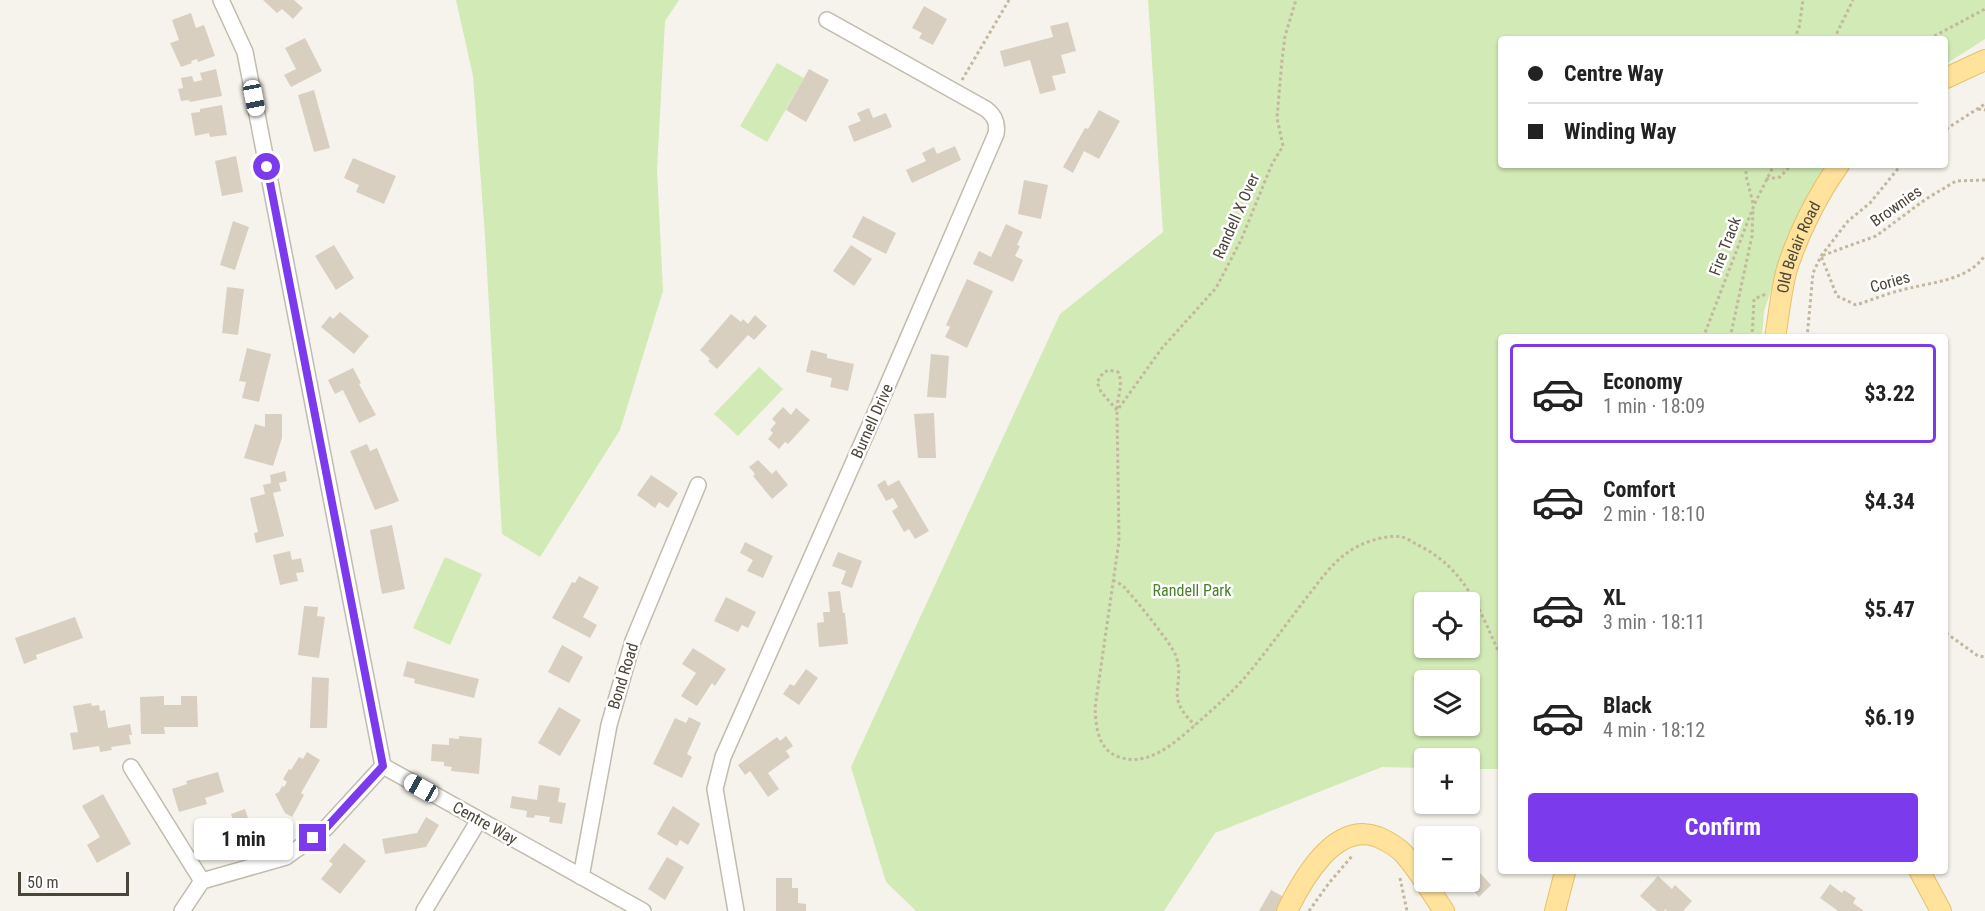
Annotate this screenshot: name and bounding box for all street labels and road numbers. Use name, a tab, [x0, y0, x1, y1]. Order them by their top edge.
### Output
street label: Randell X Over	[1209, 170, 1263, 262]
street label: Brownies	[1867, 182, 1925, 230]
street label: Old Belair Road	[1772, 198, 1824, 295]
street label: Fire Track	[1705, 213, 1745, 278]
street label: Cories	[1868, 267, 1912, 297]
street label: Burnell Drive	[847, 381, 897, 461]
street label: Bond Road	[604, 641, 642, 711]
street label: Centre Way	[449, 797, 521, 849]

